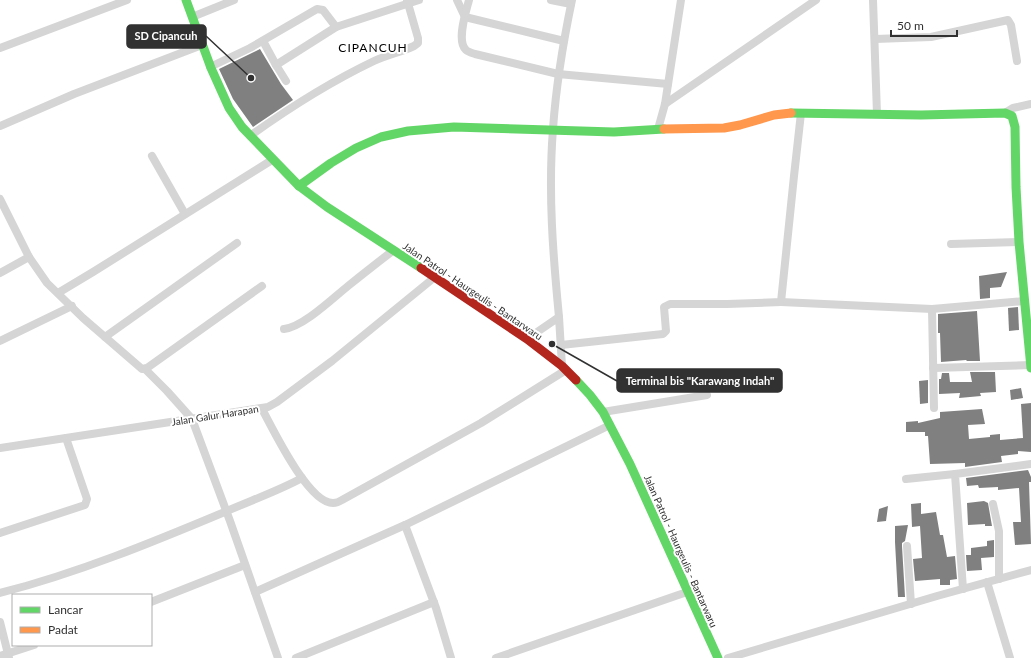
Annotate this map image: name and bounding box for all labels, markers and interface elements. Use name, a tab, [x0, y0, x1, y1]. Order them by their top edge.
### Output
scale bar	[891, 12, 957, 38]
text: 50 m	[897, 18, 924, 33]
callout: SD Cipancuh	[127, 25, 206, 48]
text: SD Cipancuh	[135, 29, 197, 42]
district label: CIPANCUH	[338, 40, 408, 55]
street label: Jalan Patrol - Haurgeulis - Bantarwaru	[401, 240, 545, 342]
callout: Terminal bis "Karawang Indah"	[617, 369, 782, 392]
text: Terminal bis "Karawang Indah"	[626, 374, 774, 387]
street label: Jalan Galur Harapan	[171, 402, 259, 428]
street label: Jalan Patrol - Haurgeulis - Bantarwaru	[642, 473, 720, 629]
legend	[12, 594, 152, 646]
text: Lancar	[48, 602, 84, 617]
text: Padat	[48, 622, 79, 637]

